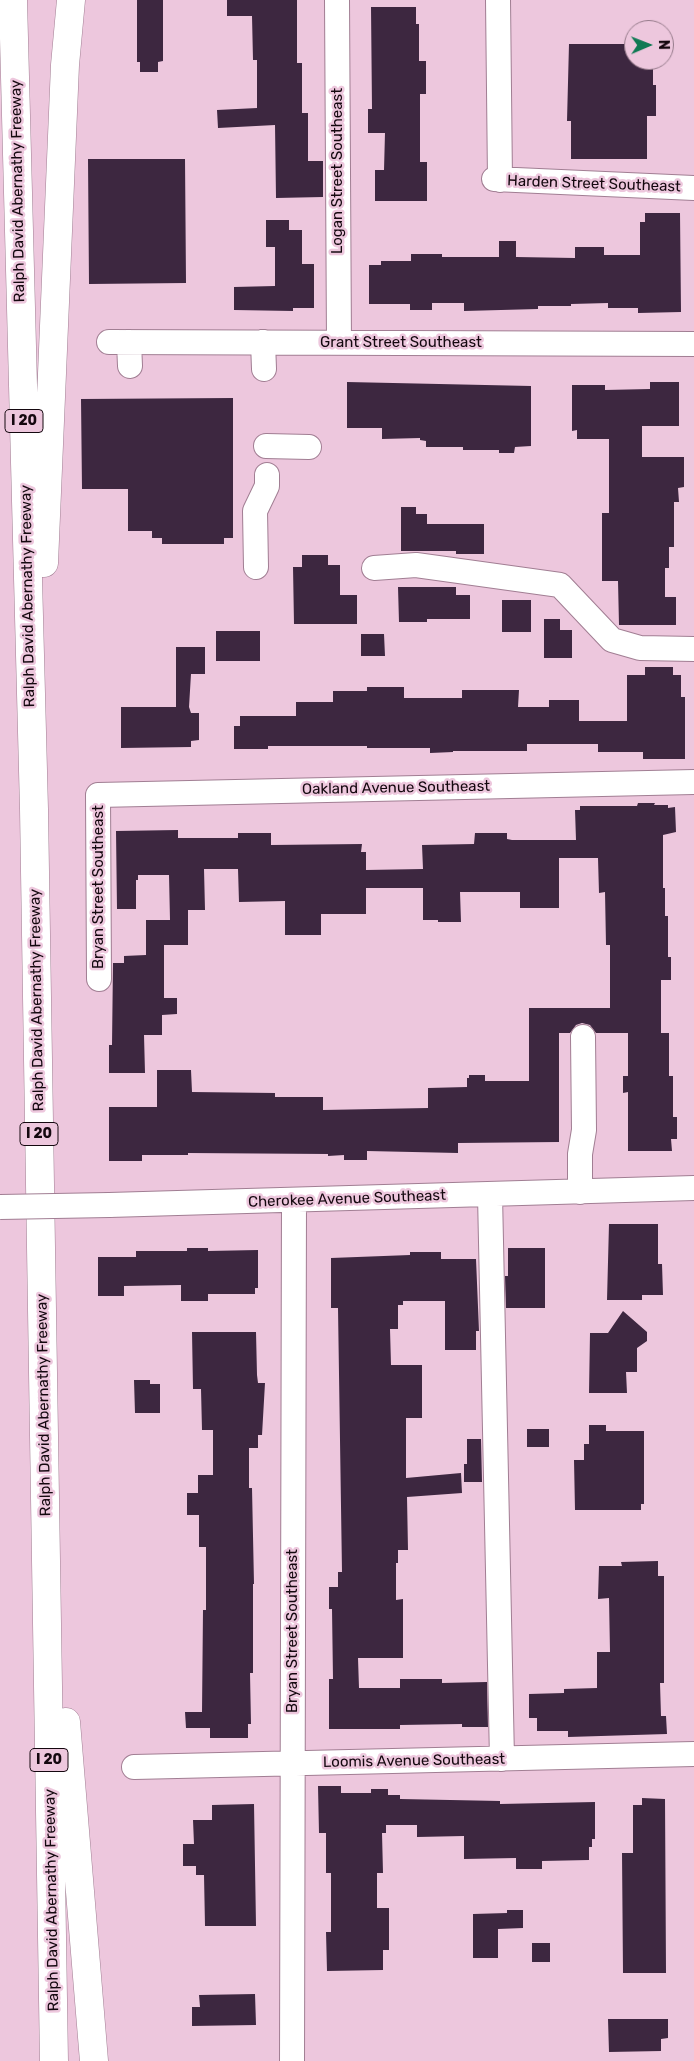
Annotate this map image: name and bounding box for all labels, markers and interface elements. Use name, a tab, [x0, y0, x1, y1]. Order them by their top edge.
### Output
north arrow	[624, 20, 674, 70]
text: N	[655, 40, 672, 50]
street label: Ralph David Abernathy Freeway	[7, 80, 29, 302]
street label: Logan Street Southeast	[329, 88, 347, 254]
street label: Harden Street Southeast	[507, 172, 681, 196]
street label: Grant Street Southeast	[320, 334, 482, 352]
road number: I 20	[5, 410, 43, 432]
street label: Ralph David Abernathy Freeway	[17, 485, 39, 707]
street label: Oakland Avenue Southeast	[302, 777, 490, 799]
street label: Bryan Street Southeast	[90, 805, 108, 969]
street label: Ralph David Abernathy Freeway	[26, 889, 48, 1111]
road number: I 20	[20, 1122, 58, 1146]
street label: Cherokee Avenue Southeast	[248, 1187, 446, 1211]
street label: Ralph David Abernathy Freeway	[33, 1294, 55, 1516]
street label: Bryan Street Southeast	[284, 1549, 302, 1713]
road number: I 20	[30, 1748, 68, 1772]
street label: Loomis Avenue Southeast	[323, 1750, 505, 1772]
street label: Ralph David Abernathy Freeway	[41, 1789, 63, 2011]

